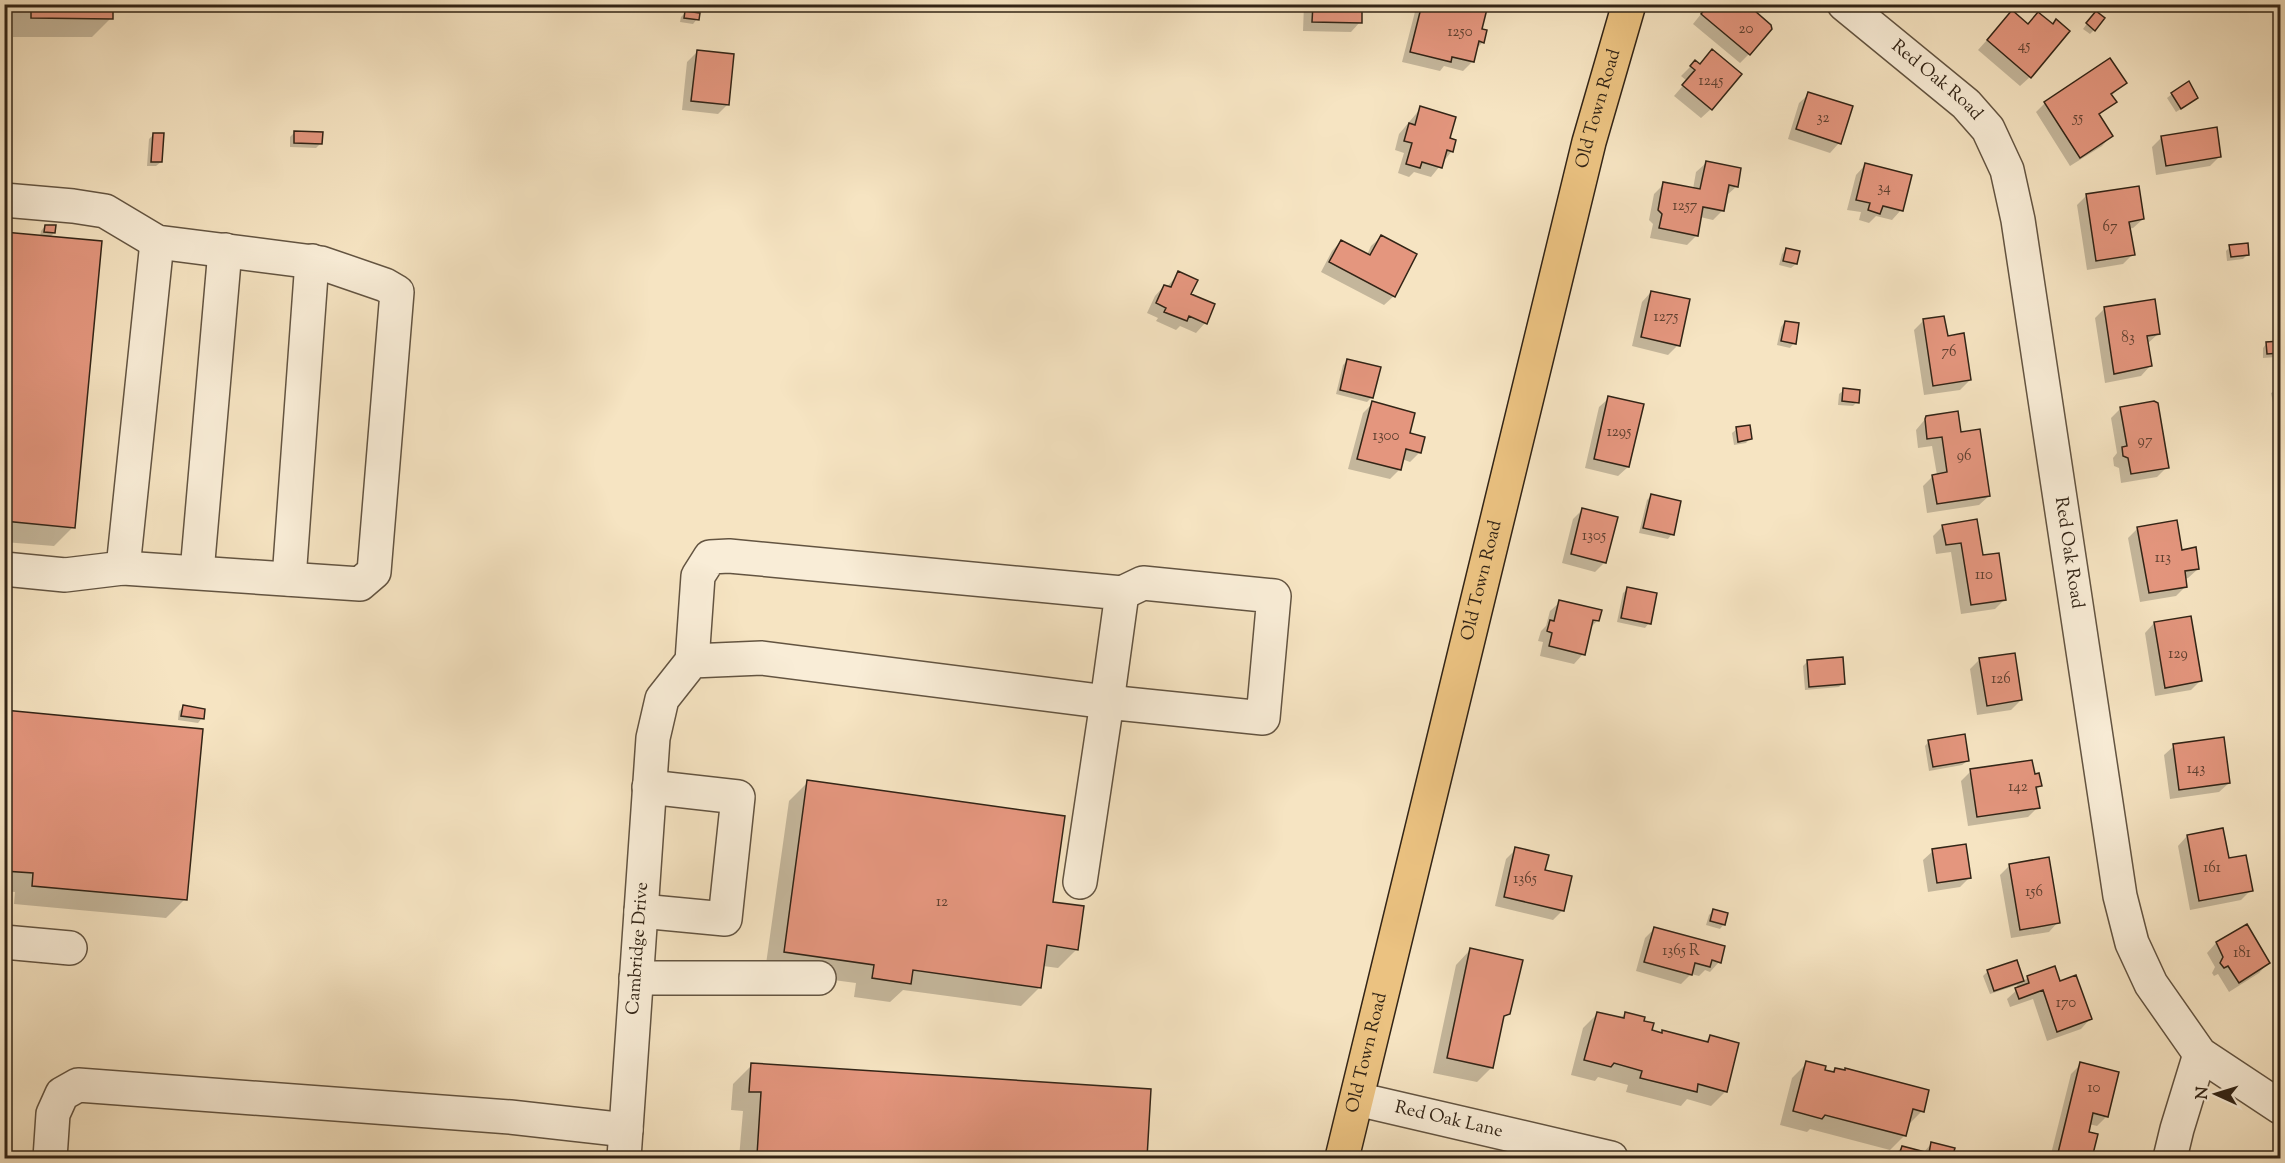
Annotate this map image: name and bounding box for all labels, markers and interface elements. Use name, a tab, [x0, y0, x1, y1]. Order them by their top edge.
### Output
house number: 20	[1739, 19, 1754, 40]
house number: 1250	[1447, 22, 1473, 43]
street label: Red Oak Road	[1885, 34, 1988, 127]
house number: 45	[2018, 36, 2030, 57]
street label: Old Town Road	[1570, 46, 1628, 171]
house number: 1245	[1699, 71, 1723, 92]
house number: 32	[1816, 108, 1830, 129]
house number: 55	[2072, 108, 2083, 129]
house number: 34	[1877, 178, 1891, 199]
house number: 1257	[1673, 196, 1698, 217]
house number: 67	[2103, 217, 2118, 238]
house number: 1275	[1654, 307, 1678, 328]
house number: 83	[2121, 328, 2135, 349]
house number: 76	[1942, 342, 1956, 363]
house number: 1295	[1607, 422, 1631, 443]
house number: 1300	[1373, 426, 1400, 447]
house number: 97	[2138, 431, 2153, 452]
house number: 96	[1957, 446, 1971, 467]
street label: Red Oak Road	[2047, 495, 2089, 610]
street label: Old Town Road	[1455, 518, 1509, 644]
house number: 1305	[1582, 526, 1606, 547]
house number: 113	[2155, 548, 2171, 569]
house number: 110	[1975, 565, 1993, 586]
house number: 129	[2168, 644, 2188, 665]
house number: 126	[1991, 669, 2011, 690]
house number: 143	[2187, 759, 2205, 780]
house number: 142	[2008, 777, 2028, 798]
house number: 161	[2203, 858, 2221, 879]
house number: 1365	[1513, 869, 1537, 890]
street label: Cambridge Drive	[621, 881, 656, 1016]
house number: 156	[2025, 882, 2043, 903]
house number: 12	[936, 892, 948, 913]
house number: 1365 R	[1662, 941, 1700, 962]
house number: 181	[2233, 943, 2251, 964]
street label: Old Town Road	[1340, 990, 1395, 1116]
house number: 170	[2056, 993, 2076, 1014]
north arrow	[2186, 1064, 2246, 1124]
house number: 10	[2088, 1078, 2101, 1099]
text: N	[2192, 1086, 2215, 1100]
street label: Red Oak Lane	[1392, 1095, 1505, 1145]

